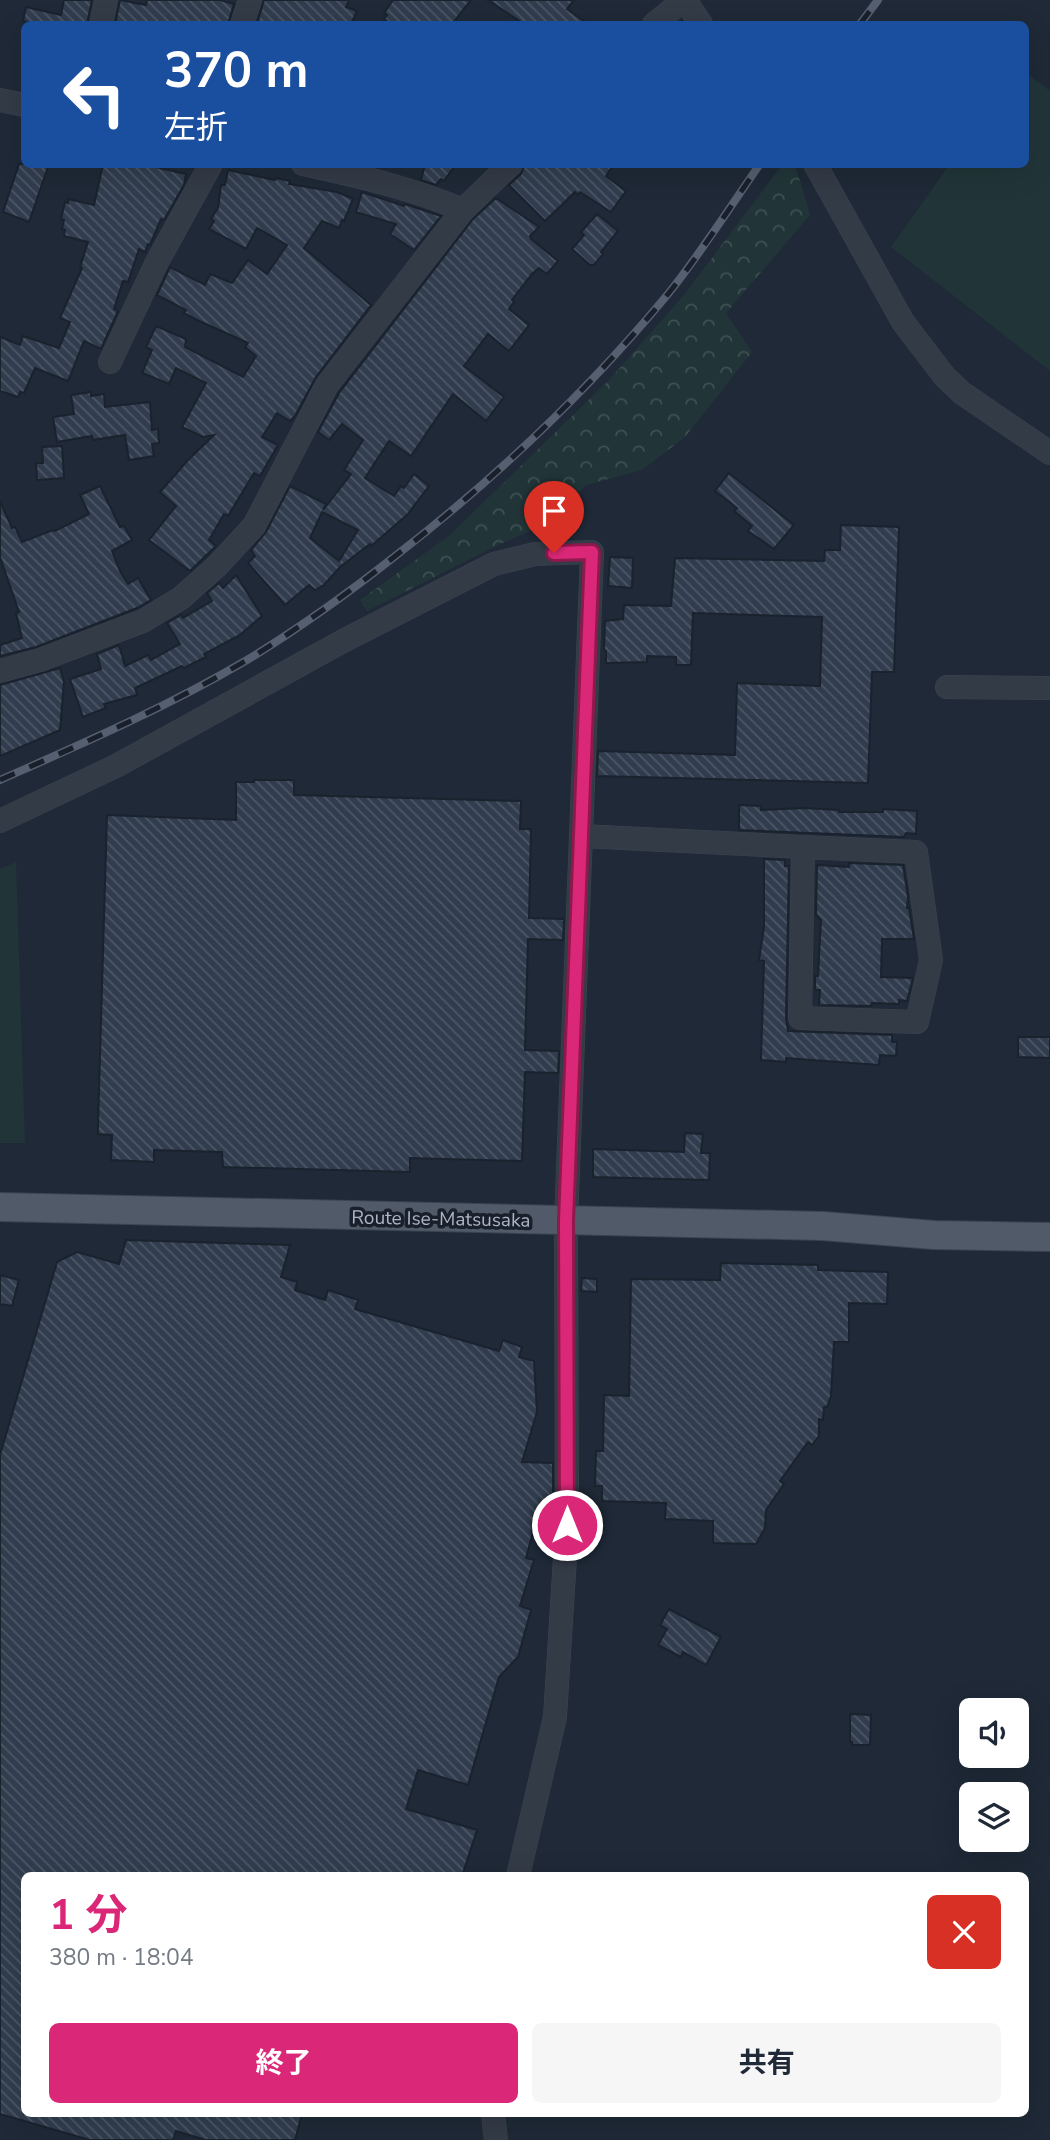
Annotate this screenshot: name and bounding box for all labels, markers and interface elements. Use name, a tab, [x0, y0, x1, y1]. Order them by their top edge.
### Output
text: 370 m	[164, 37, 308, 104]
icon: left	[49, 49, 140, 140]
text: 左折	[164, 106, 228, 149]
pin	[524, 481, 584, 553]
icon: arrive	[535, 492, 573, 530]
street label: Route Ise-Matsusaka	[351, 1204, 531, 1234]
position arrow	[530, 1488, 604, 1562]
map controls	[959, 1698, 1029, 1852]
button: sound	[959, 1698, 1029, 1768]
button: layers	[959, 1782, 1029, 1852]
text: 1 分	[49, 1887, 128, 1944]
button: close	[927, 1895, 1001, 1969]
text: 380 m · 18:04	[49, 1942, 194, 1973]
button: 終了	[49, 2023, 518, 2103]
button: 共有	[532, 2023, 1001, 2103]

